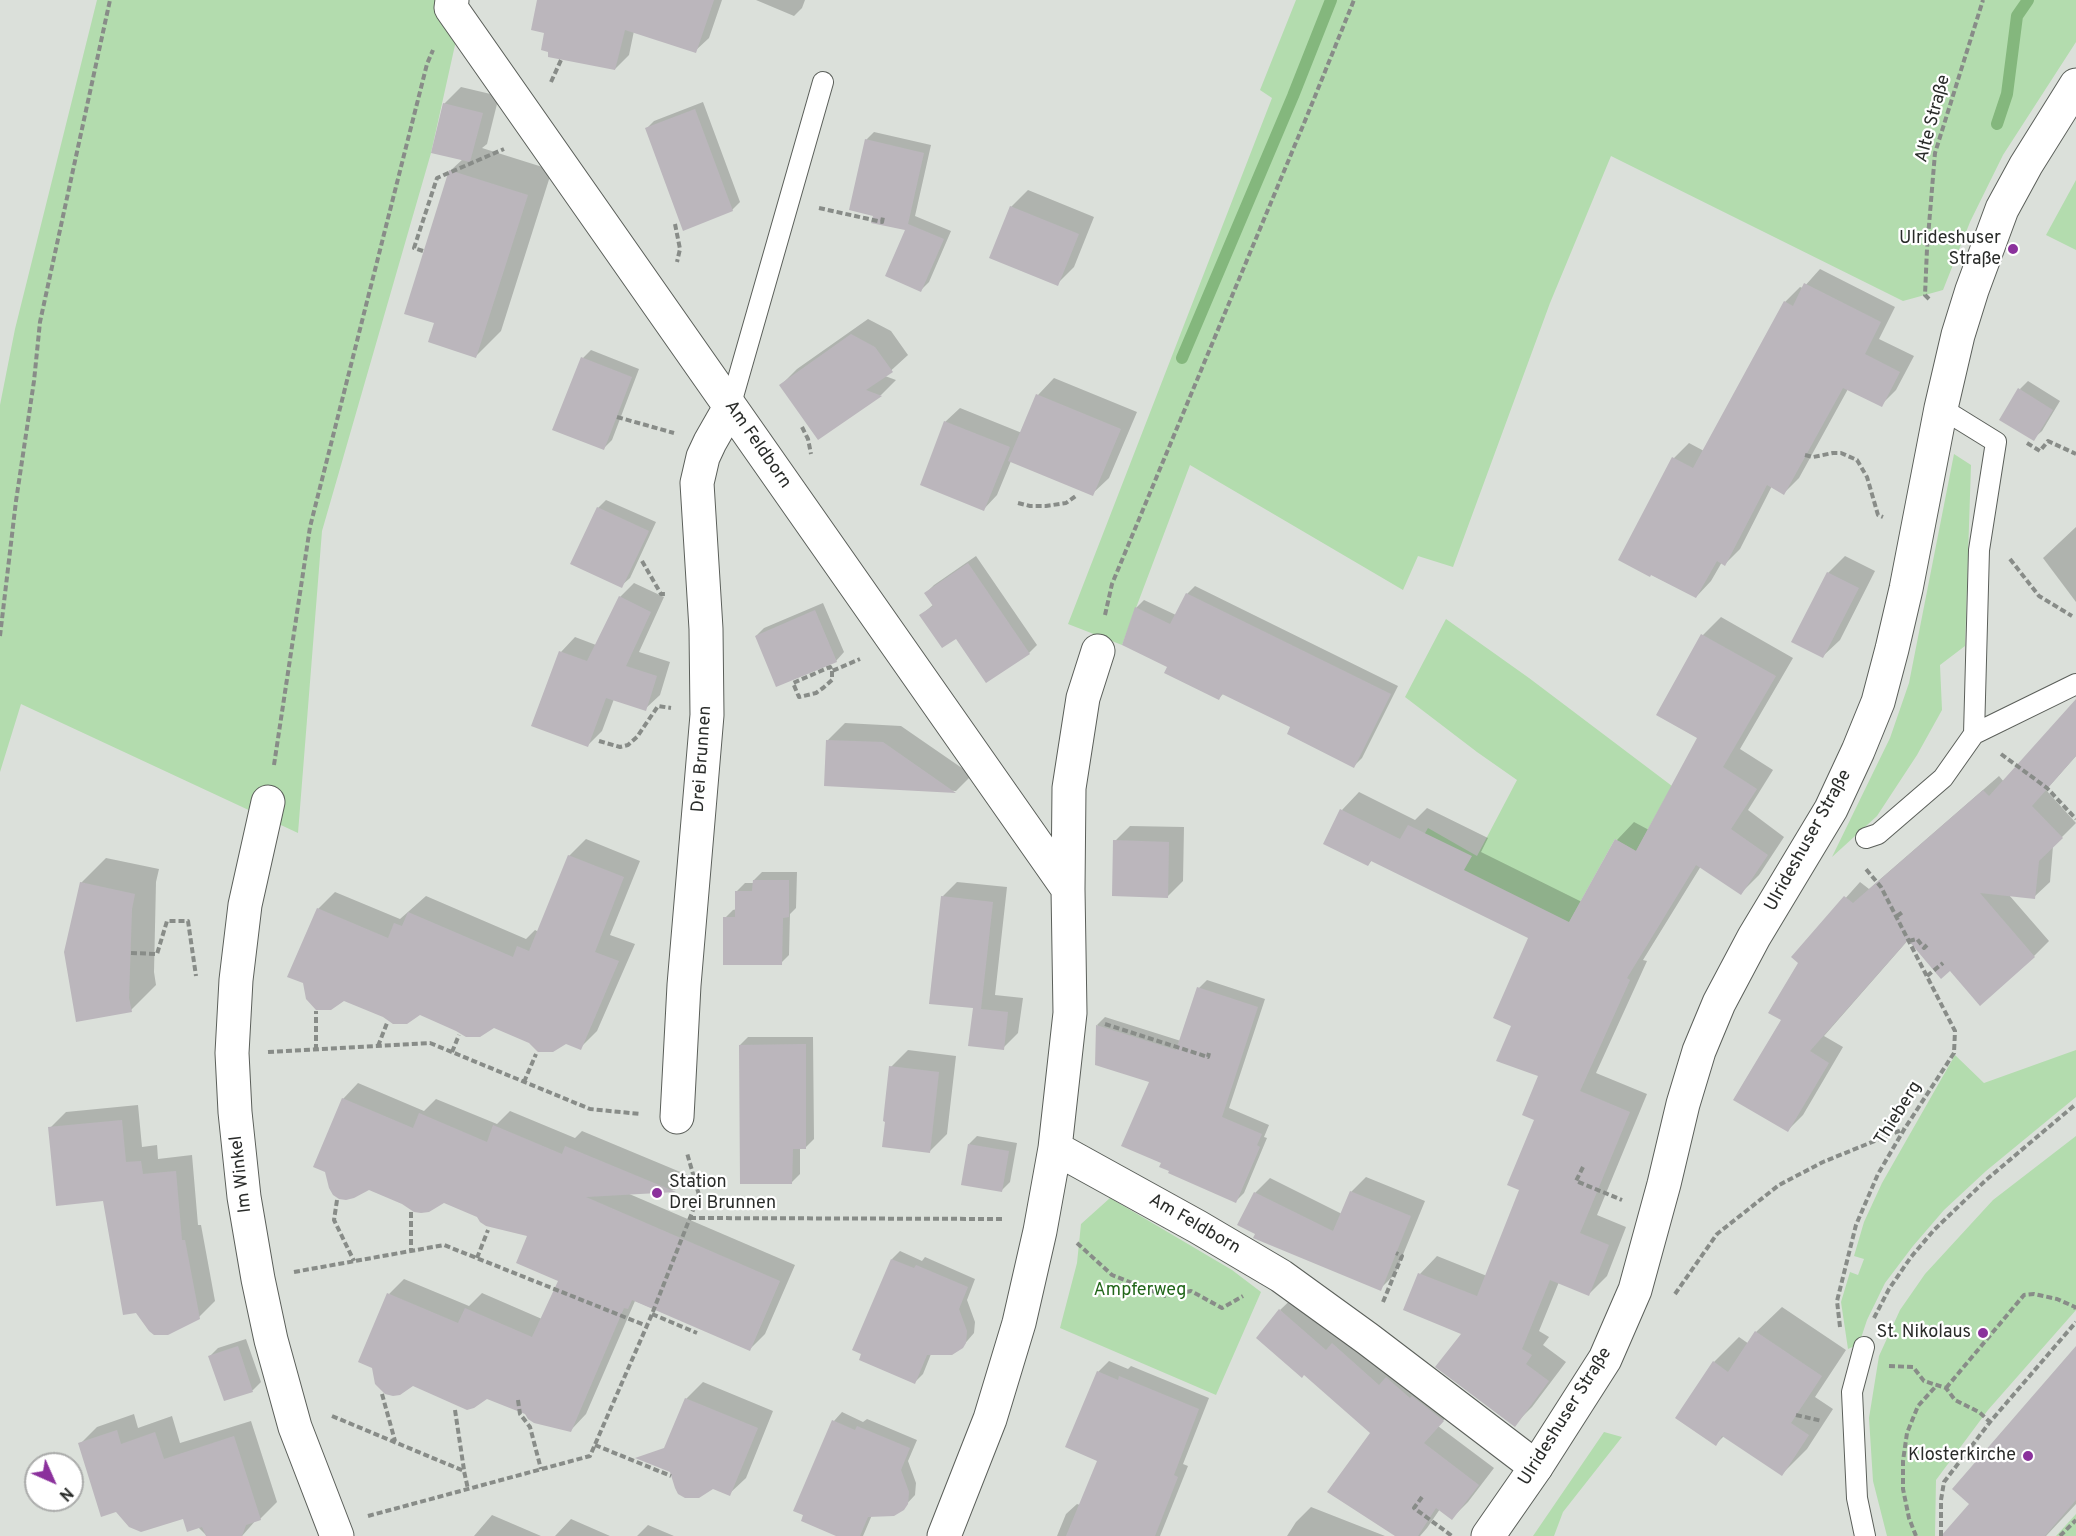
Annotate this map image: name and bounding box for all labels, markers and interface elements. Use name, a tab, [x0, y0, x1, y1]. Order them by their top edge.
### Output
street label: Alte Straße	[1912, 73, 1956, 165]
place label: Ulrideshuser Straße	[1899, 228, 2001, 270]
marker: Ulrideshuser Straße	[2006, 242, 2020, 256]
street label: Am Feldborn	[719, 397, 795, 493]
street label: Drei Brunnen	[688, 705, 718, 813]
street label: Ulrideshuser Straße	[1761, 766, 1857, 916]
street label: Thieberg	[1871, 1078, 1927, 1150]
street label: Im Winkel	[227, 1134, 257, 1214]
place label: Station Drei Brunnen	[669, 1172, 776, 1214]
marker: Station Drei Brunnen	[650, 1186, 664, 1200]
street label: Am Feldborn	[1144, 1190, 1244, 1260]
park label: Ampferweg	[1094, 1280, 1186, 1302]
place label: St. Nikolaus	[1877, 1322, 1971, 1344]
marker: St. Nikolaus	[1976, 1326, 1990, 1340]
street label: Ulrideshuser Straße	[1515, 1344, 1617, 1490]
place label: Klosterkirche	[1908, 1445, 2016, 1467]
marker: Klosterkirche	[2021, 1449, 2035, 1463]
north arrow	[24, 1452, 84, 1512]
text: N	[54, 1482, 76, 1504]

